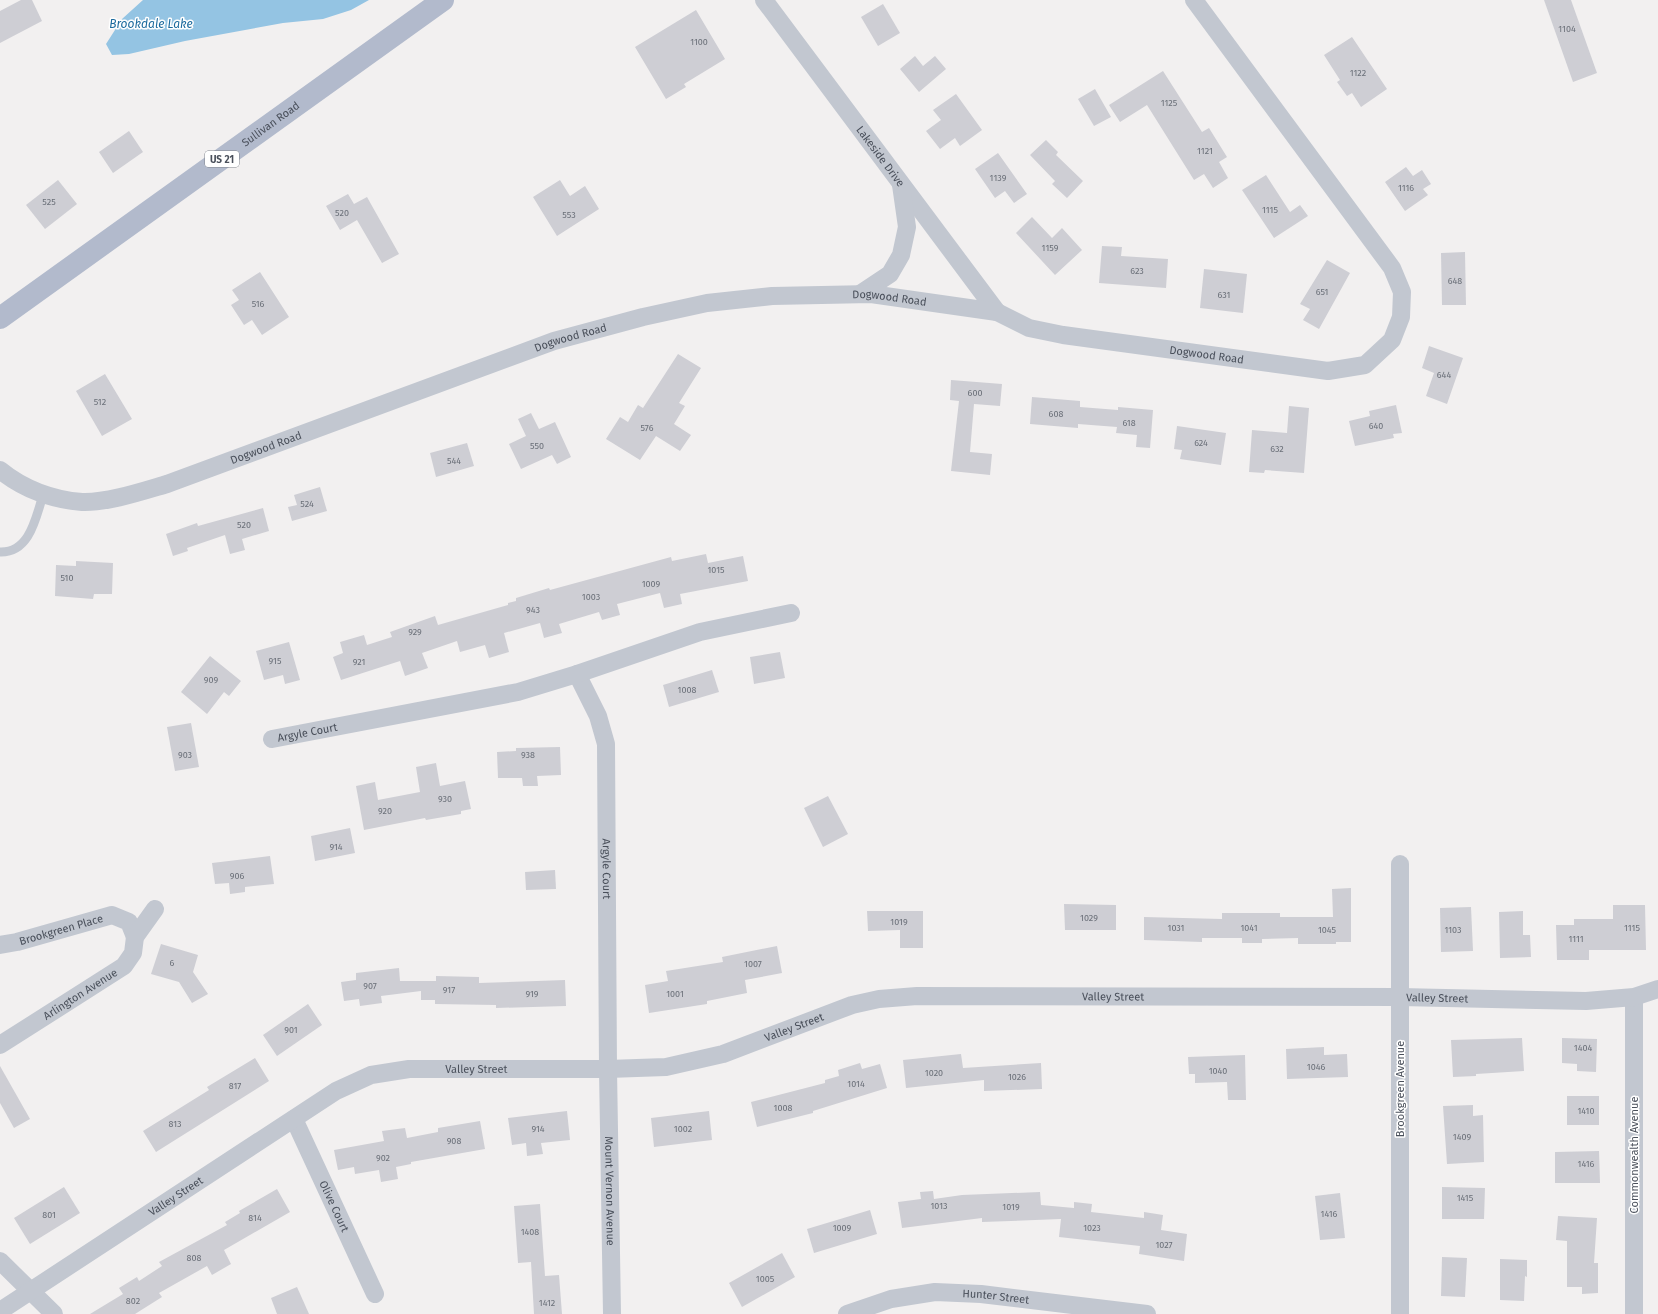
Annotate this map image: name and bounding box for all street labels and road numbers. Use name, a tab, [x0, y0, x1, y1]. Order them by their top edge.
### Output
street label: Sullivan Road	[239, 99, 302, 149]
street label: Lakeside Drive	[853, 124, 907, 189]
road number: US 21	[205, 151, 239, 167]
street label: Dogwood Road	[852, 288, 927, 309]
street label: Dogwood Road	[533, 321, 608, 355]
street label: Dogwood Road	[1169, 344, 1245, 366]
street label: Dogwood Road	[229, 429, 303, 467]
street label: Argyle Court	[276, 721, 338, 745]
street label: Argyle Court	[600, 839, 613, 899]
street label: Brookgreen Place	[18, 912, 105, 948]
street label: Arlington Avenue	[41, 966, 120, 1023]
street label: Valley Street	[1082, 990, 1144, 1003]
street label: Valley Street	[1406, 991, 1468, 1005]
street label: Valley Street	[763, 1010, 826, 1045]
street label: Brookgreen Avenue	[1394, 1041, 1407, 1137]
street label: Valley Street	[445, 1063, 508, 1076]
street label: Commonwealth Avenue	[1628, 1097, 1641, 1213]
street label: Mount Vernon Avenue	[602, 1136, 617, 1246]
street label: Valley Street	[146, 1174, 206, 1219]
street label: Olive Court	[316, 1179, 351, 1234]
street label: Hunter Street	[962, 1287, 1030, 1307]

